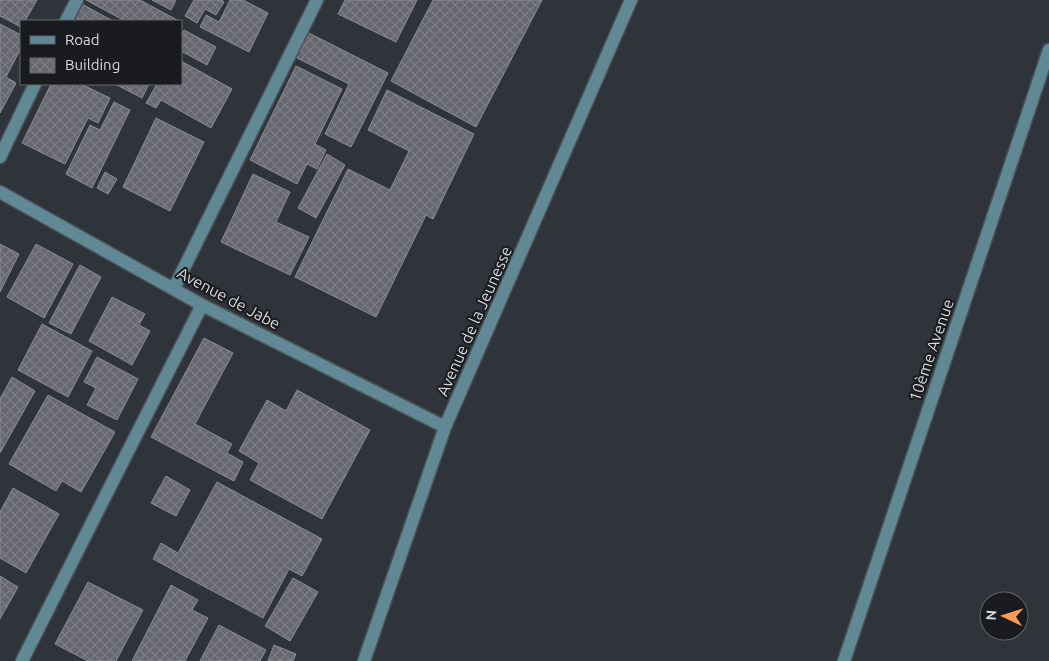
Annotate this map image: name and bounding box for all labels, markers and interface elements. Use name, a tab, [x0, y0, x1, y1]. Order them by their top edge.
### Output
legend	[20, 20, 182, 85]
text: Road	[65, 31, 100, 48]
text: Building	[65, 56, 120, 73]
street label: Avenue de la Jeunesse	[433, 243, 515, 399]
street label: Avenue de Jabe	[175, 263, 283, 333]
street label: 10ème Avenue	[905, 296, 957, 404]
north arrow	[979, 591, 1029, 641]
text: N	[983, 609, 999, 621]

